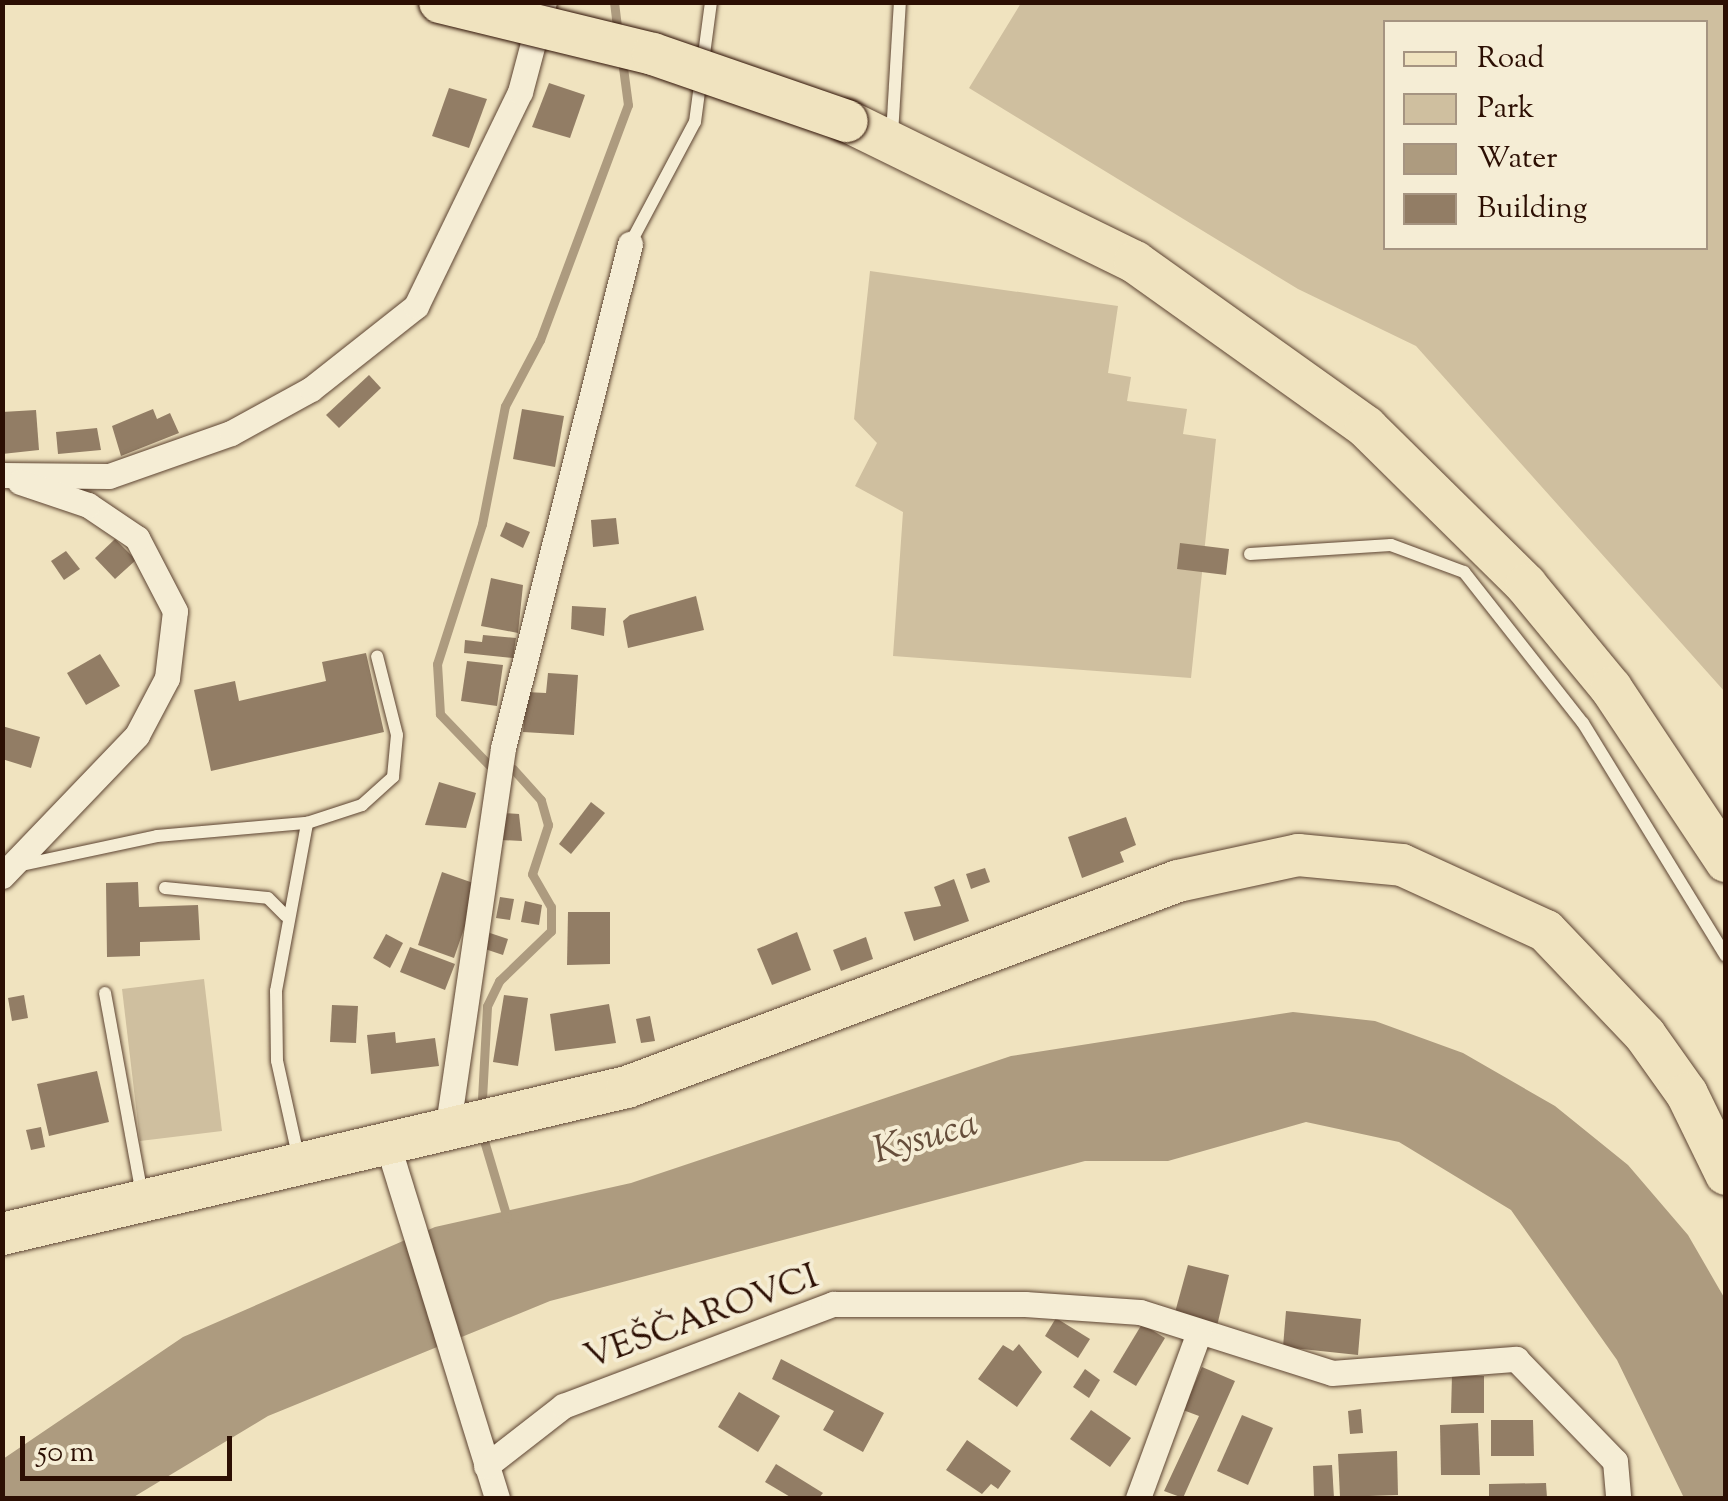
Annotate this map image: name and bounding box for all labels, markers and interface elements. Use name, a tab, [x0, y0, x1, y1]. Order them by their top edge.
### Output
legend	[1383, 20, 1708, 250]
text: Road	[1477, 38, 1544, 81]
text: Park	[1477, 88, 1534, 131]
text: Water	[1477, 138, 1558, 181]
text: Building	[1477, 188, 1587, 231]
water label: Kysuca	[868, 1103, 984, 1177]
street label: VEŠČAROVCI	[579, 1257, 825, 1381]
scale bar	[25, 1416, 238, 1478]
text: 50 m	[37, 1432, 94, 1475]

